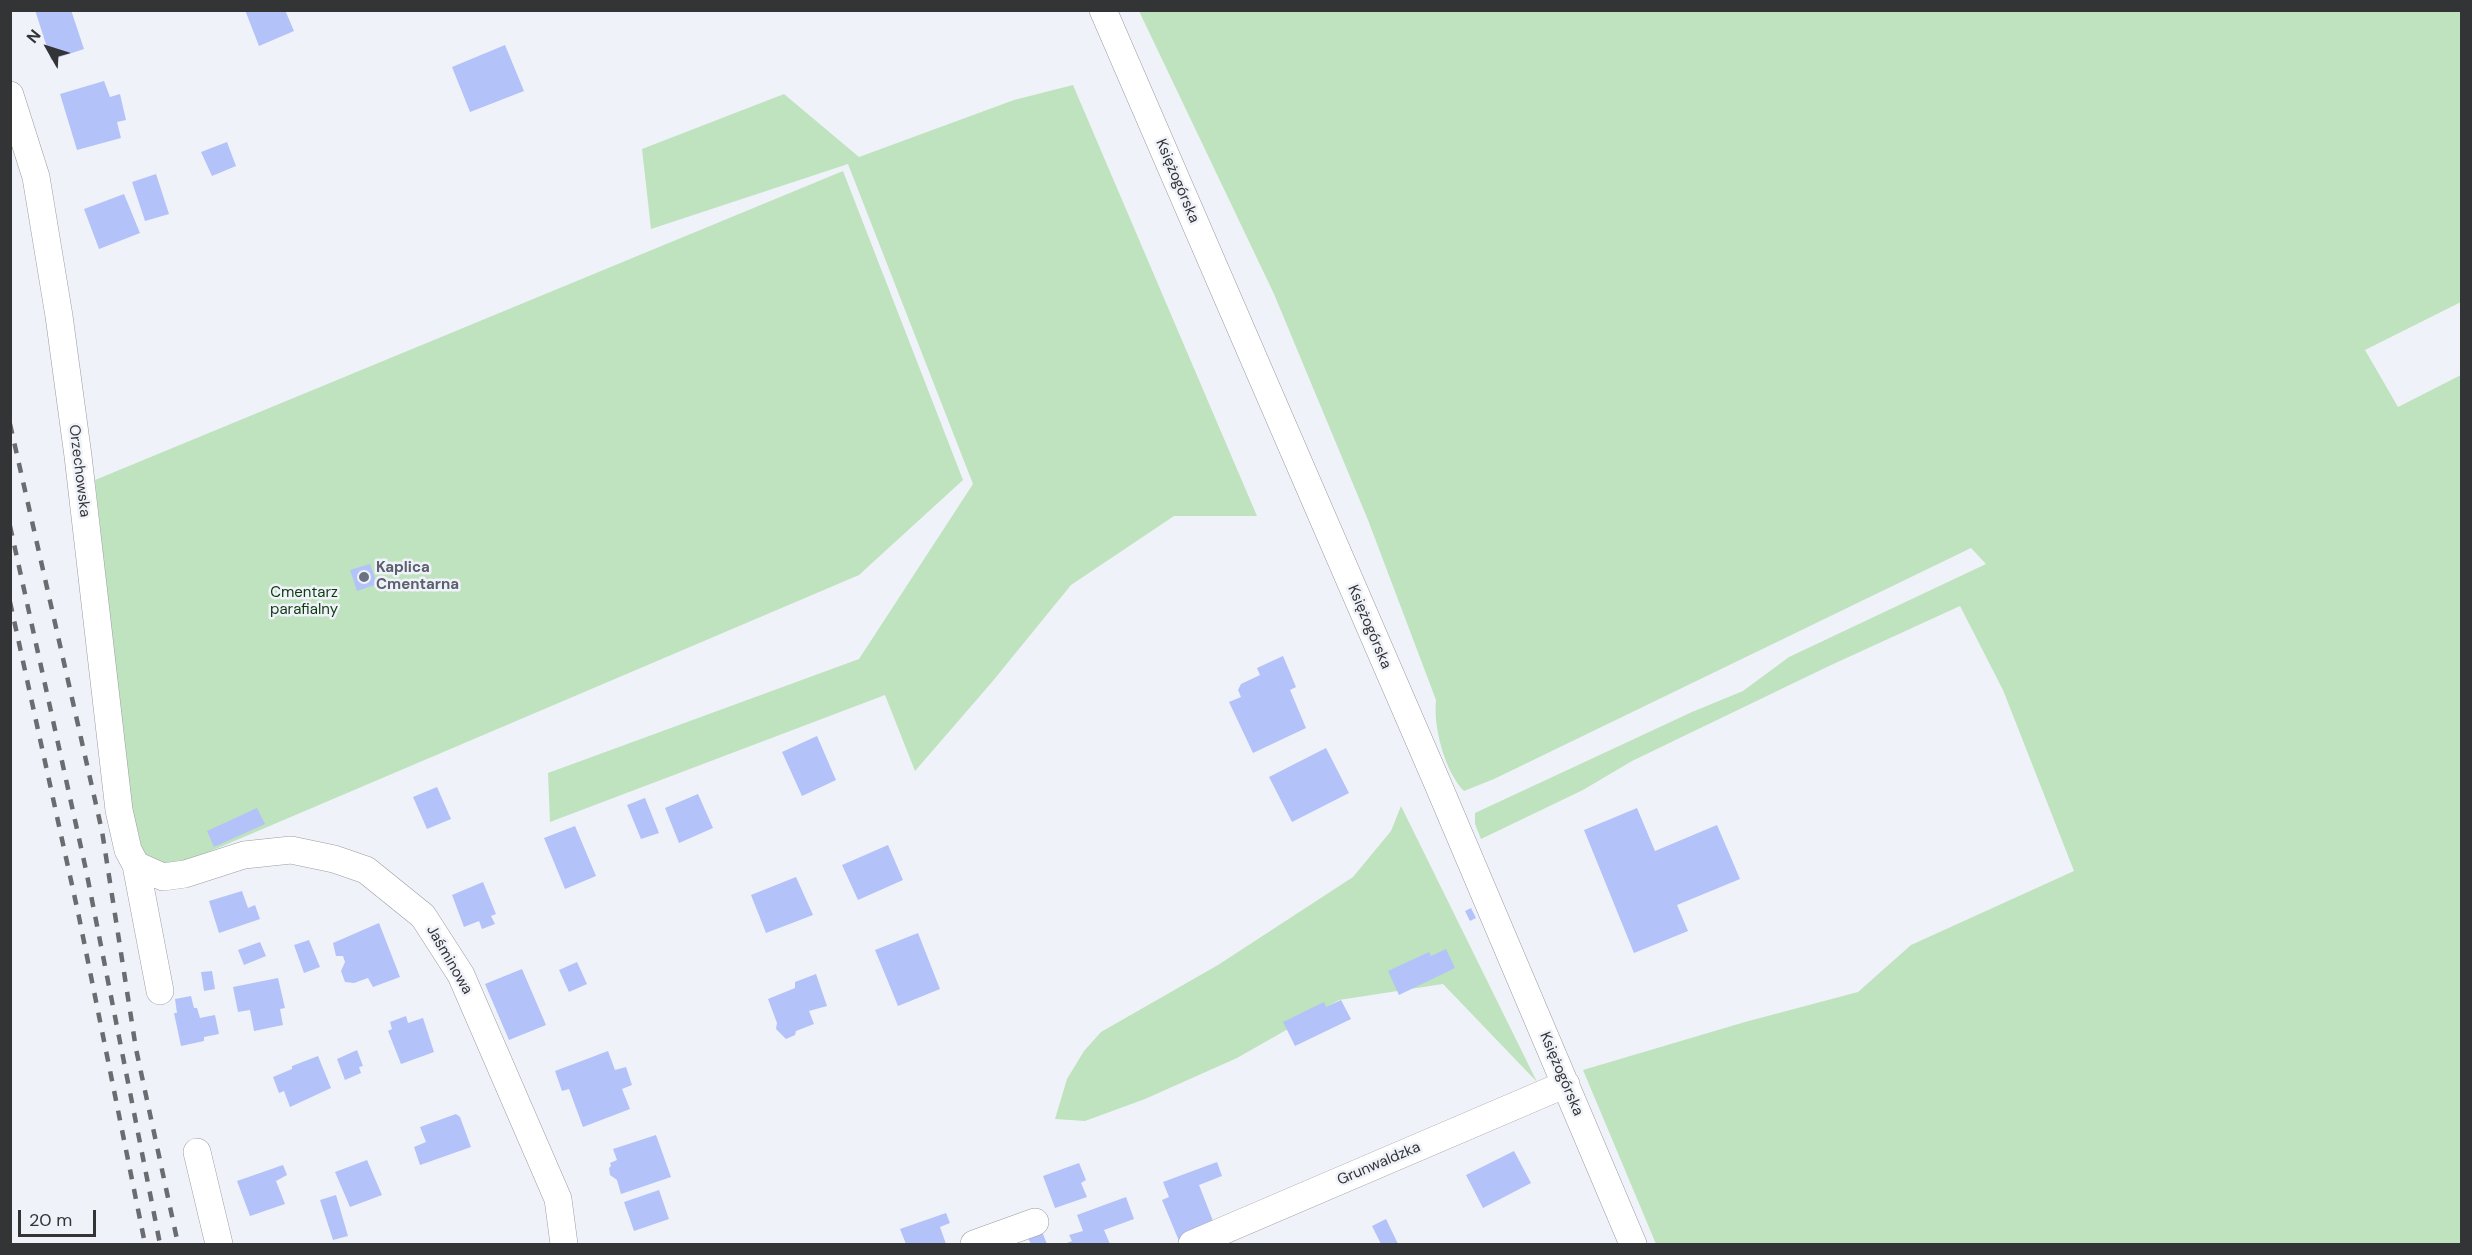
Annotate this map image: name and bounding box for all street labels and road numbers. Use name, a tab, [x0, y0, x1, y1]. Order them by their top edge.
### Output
street label: Księżogórska	[1151, 136, 1203, 226]
street label: Orzechowska	[64, 424, 94, 518]
street label: Księżogórska	[1343, 582, 1395, 672]
street label: Jaśminowa	[422, 922, 476, 998]
street label: Księżogórska	[1535, 1029, 1587, 1119]
street label: Grunwaldzka	[1335, 1138, 1423, 1190]

